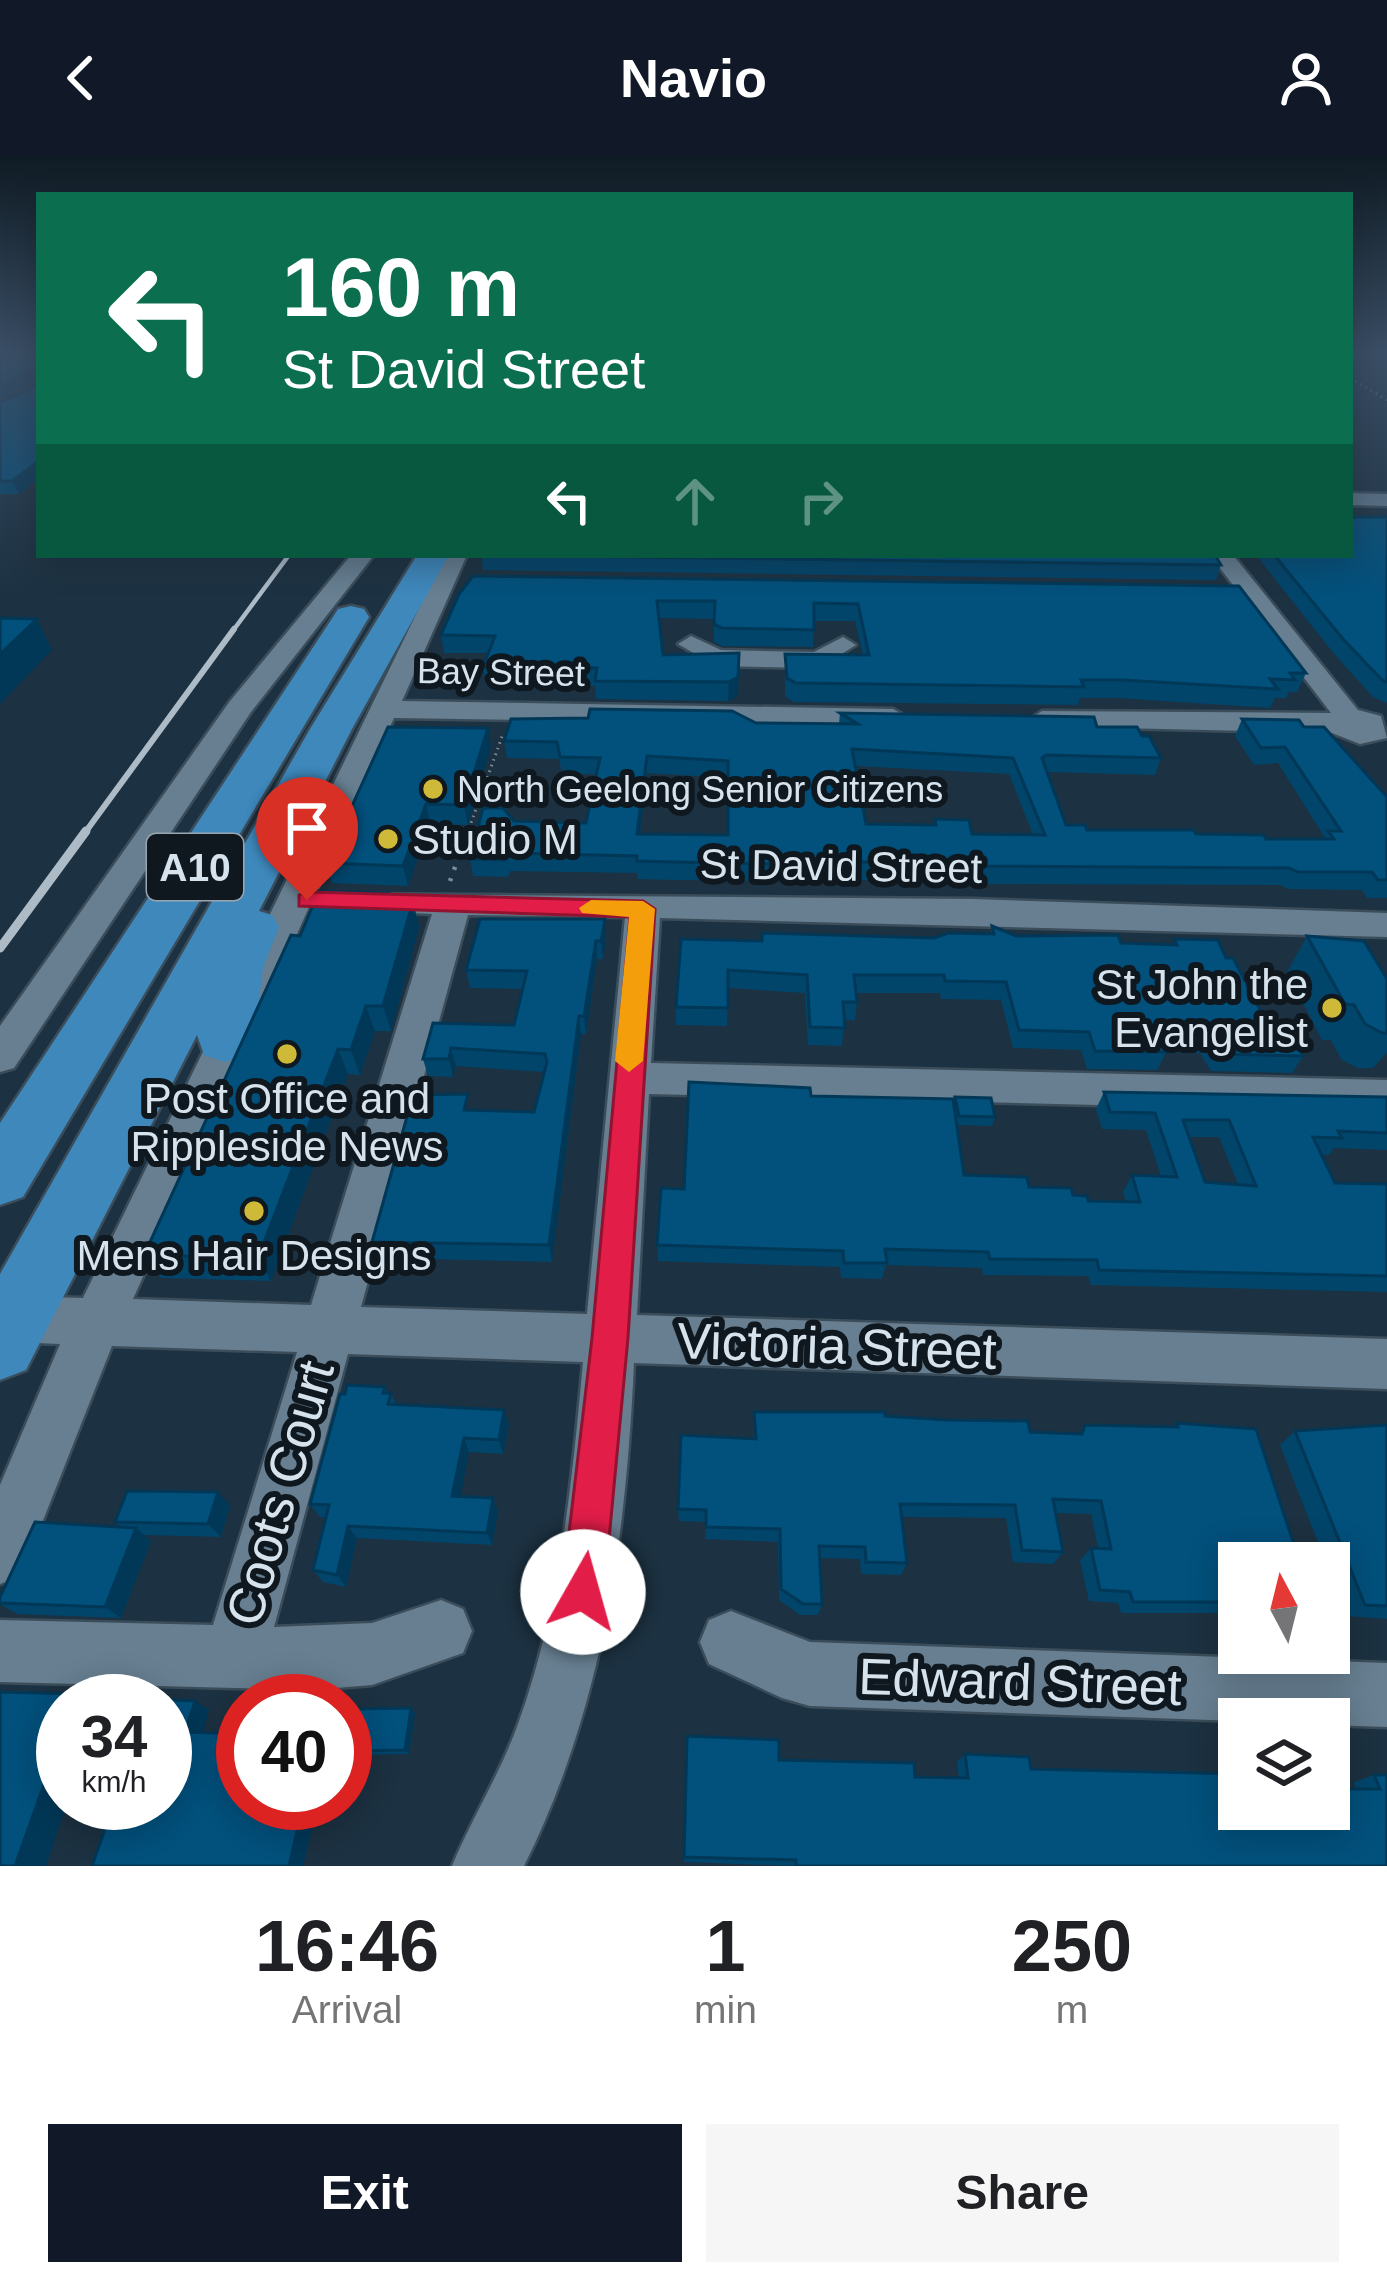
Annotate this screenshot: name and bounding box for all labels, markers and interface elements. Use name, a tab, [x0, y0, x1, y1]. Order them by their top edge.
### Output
icon: back	[48, 45, 114, 111]
icon: person	[1273, 45, 1339, 111]
text: Navio	[620, 48, 767, 108]
icon: left	[84, 240, 240, 396]
text: 160 m	[282, 240, 520, 334]
text: St David Street	[282, 339, 645, 399]
icon: left	[536, 468, 602, 534]
icon: ahead	[662, 468, 728, 534]
icon: right	[788, 468, 854, 534]
street label: Bay Street	[417, 650, 585, 694]
place label: North Geelong Senior Citizens	[457, 769, 943, 810]
marker: North Geelong Senior Citizens	[420, 776, 446, 802]
pin	[256, 777, 358, 900]
icon: arrive	[274, 795, 340, 861]
place label: Studio M	[412, 816, 578, 863]
marker: Studio M	[375, 826, 401, 852]
road number: A10	[147, 834, 243, 900]
street label: St David Street	[699, 840, 983, 892]
place label: St John the Evangelist	[1096, 961, 1308, 1056]
marker: St John the Evangelist	[1319, 995, 1345, 1021]
marker: Post Office and Rippleside News	[274, 1041, 300, 1067]
place label: Post Office and Rippleside News	[131, 1075, 443, 1170]
marker: Mens Hair Designs	[241, 1198, 267, 1224]
place label: Mens Hair Designs	[77, 1232, 431, 1279]
street label: Victoria Street	[676, 1312, 998, 1380]
street label: Coots Court	[215, 1354, 345, 1632]
position arrow	[520, 1529, 646, 1655]
north arrow	[1218, 1542, 1350, 1674]
map controls	[1218, 1542, 1350, 1830]
street label: Edward Street	[858, 1648, 1182, 1716]
speed limit sign: 40	[216, 1674, 372, 1830]
button: layers	[1218, 1698, 1350, 1830]
text: 34	[81, 1703, 147, 1770]
text: km/h	[81, 1765, 147, 1798]
text: 16:46	[255, 1906, 439, 1986]
text: 1	[705, 1906, 746, 1986]
text: 250	[1012, 1906, 1132, 1986]
text: Arrival	[292, 1988, 402, 2031]
text: min	[694, 1988, 757, 2031]
text: m	[1056, 1988, 1088, 2031]
button: Exit	[48, 2124, 682, 2262]
button: Share	[706, 2124, 1339, 2262]

